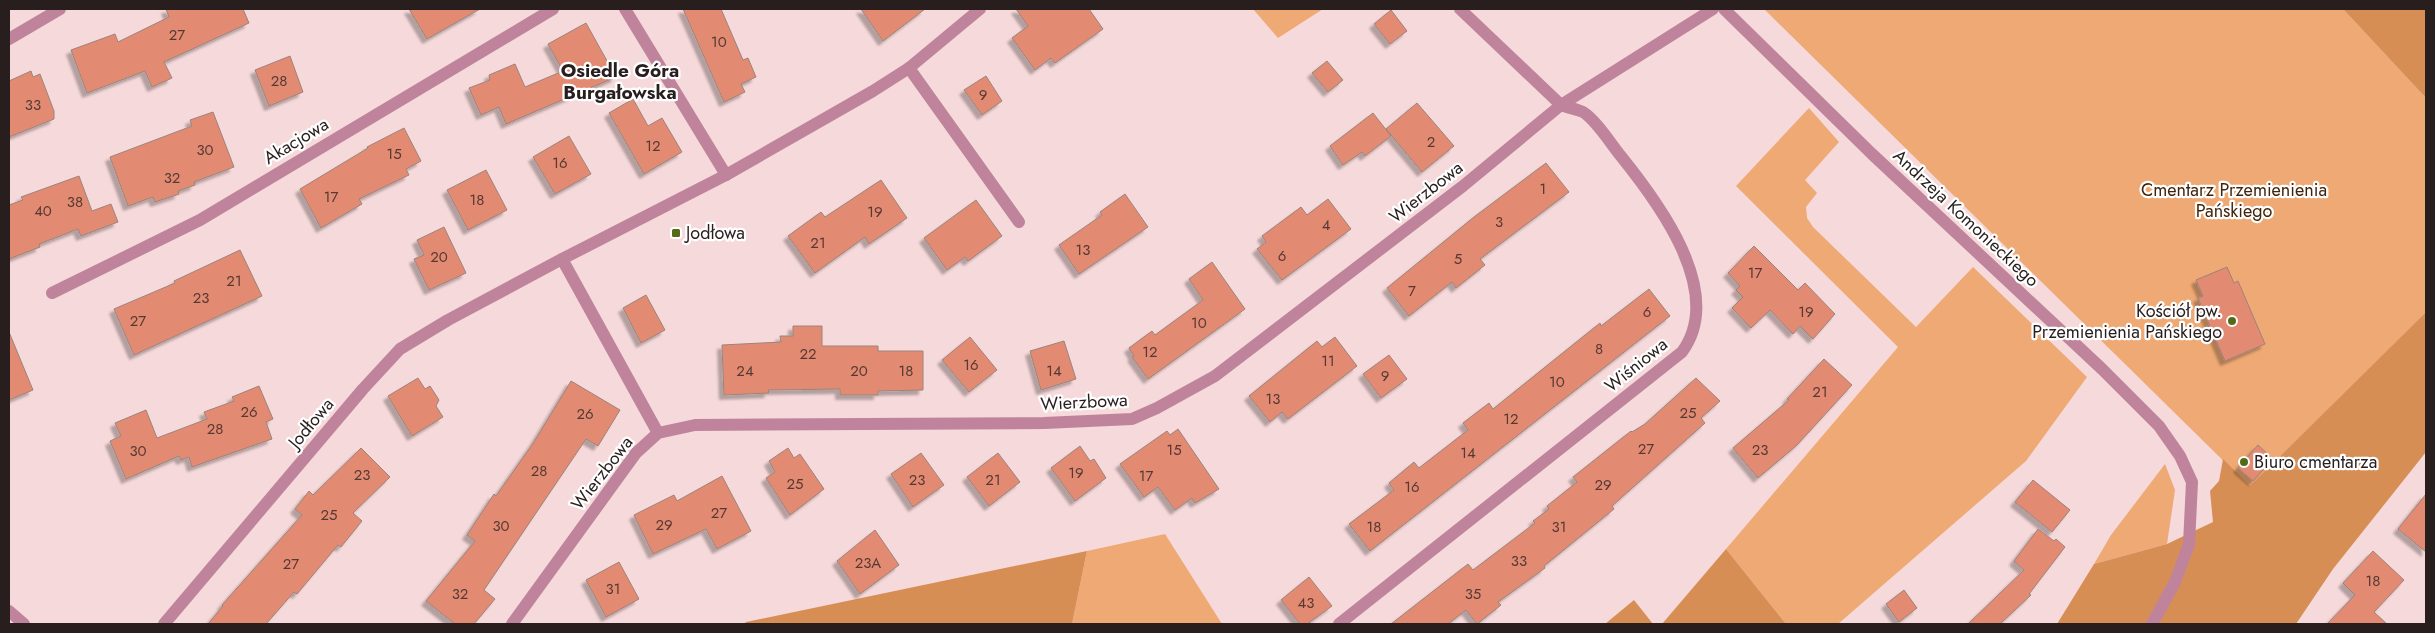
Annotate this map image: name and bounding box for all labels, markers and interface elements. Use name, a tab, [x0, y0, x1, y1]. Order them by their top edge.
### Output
house number: 27	[169, 24, 185, 46]
house number: 10	[711, 31, 727, 53]
district label: Osiedle Góra Burgałowska	[561, 57, 679, 106]
house number: 28	[271, 70, 287, 92]
house number: 9	[979, 84, 987, 106]
house number: 33	[25, 94, 41, 116]
street label: Akacjowa	[258, 111, 334, 171]
house number: 2	[1427, 131, 1435, 153]
house number: 12	[645, 135, 661, 157]
house number: 30	[196, 139, 214, 161]
house number: 15	[386, 143, 402, 165]
street label: Andrzeja Komonieckiego	[1887, 143, 2045, 293]
house number: 16	[552, 152, 568, 174]
street label: Wierzbowa	[1384, 155, 1468, 229]
house number: 32	[164, 167, 180, 189]
park label: Cmentarz Przemienienia Pańskiego	[2141, 177, 2327, 224]
house number: 1	[1540, 178, 1546, 200]
house number: 17	[324, 186, 338, 208]
house number: 18	[470, 189, 484, 211]
house number: 38	[67, 191, 83, 213]
house number: 40	[34, 200, 52, 222]
house number: 19	[867, 201, 883, 223]
house number: 3	[1495, 211, 1503, 233]
house number: 4	[1322, 214, 1331, 236]
place label: Jodłowa	[684, 220, 745, 246]
marker: Jodłowa	[670, 227, 682, 239]
house number: 21	[810, 232, 826, 254]
house number: 13	[1076, 239, 1090, 261]
house number: 6	[1278, 245, 1286, 267]
house number: 20	[430, 246, 448, 268]
house number: 5	[1454, 248, 1462, 270]
house number: 17	[1748, 262, 1762, 284]
house number: 21	[226, 270, 242, 292]
house number: 7	[1408, 280, 1416, 302]
house number: 23	[193, 287, 209, 309]
place label: Kościół pw. Przemienienia Pańskiego	[2032, 298, 2222, 345]
house number: 6	[1643, 301, 1651, 323]
house number: 19	[1798, 301, 1814, 323]
house number: 27	[130, 310, 146, 332]
house number: 10	[1191, 312, 1207, 334]
marker: Kościół pw. Przemienienia Pańskiego	[2226, 315, 2238, 327]
street label: Wiśniowa	[1599, 332, 1673, 398]
house number: 8	[1595, 338, 1603, 360]
house number: 12	[1142, 341, 1158, 363]
house number: 22	[799, 343, 817, 365]
house number: 11	[1321, 350, 1335, 372]
house number: 16	[963, 354, 979, 376]
house number: 24	[736, 360, 754, 382]
house number: 20	[850, 360, 868, 382]
house number: 18	[899, 360, 913, 382]
house number: 14	[1046, 360, 1062, 382]
house number: 9	[1381, 365, 1389, 387]
house number: 10	[1549, 371, 1565, 393]
house number: 21	[1812, 381, 1828, 403]
street label: Wierzbowa	[1040, 387, 1128, 417]
house number: 13	[1266, 388, 1280, 410]
street label: Jodłowa	[281, 392, 340, 455]
house number: 26	[240, 401, 258, 423]
house number: 25	[1680, 402, 1697, 424]
house number: 26	[576, 403, 594, 425]
house number: 12	[1503, 408, 1519, 430]
house number: 28	[207, 418, 223, 440]
street label: Wierzbowa	[565, 431, 639, 515]
house number: 27	[1638, 438, 1654, 460]
house number: 15	[1166, 439, 1182, 461]
house number: 23	[1752, 439, 1768, 461]
house number: 30	[129, 440, 147, 462]
house number: 14	[1460, 442, 1476, 464]
place label: Biuro cmentarza	[2254, 449, 2377, 475]
marker: Biuro cmentarza	[2238, 456, 2250, 468]
house number: 28	[531, 460, 547, 482]
house number: 19	[1068, 462, 1084, 484]
house number: 23	[354, 464, 370, 486]
house number: 17	[1139, 465, 1153, 487]
house number: 23	[909, 469, 925, 491]
house number: 21	[985, 469, 1001, 491]
house number: 25	[787, 473, 804, 495]
house number: 29	[1594, 474, 1612, 496]
house number: 16	[1404, 476, 1420, 498]
house number: 27	[711, 502, 727, 524]
house number: 25	[321, 504, 338, 526]
house number: 29	[655, 514, 673, 536]
house number: 30	[492, 515, 510, 537]
house number: 18	[1367, 516, 1381, 538]
house number: 31	[1552, 516, 1566, 538]
house number: 33	[1511, 550, 1527, 572]
house number: 23A	[855, 552, 881, 574]
house number: 27	[283, 553, 299, 575]
house number: 18	[2366, 570, 2380, 592]
house number: 31	[606, 578, 620, 600]
house number: 32	[452, 583, 468, 605]
house number: 35	[1465, 583, 1481, 605]
house number: 43	[1298, 592, 1314, 614]

